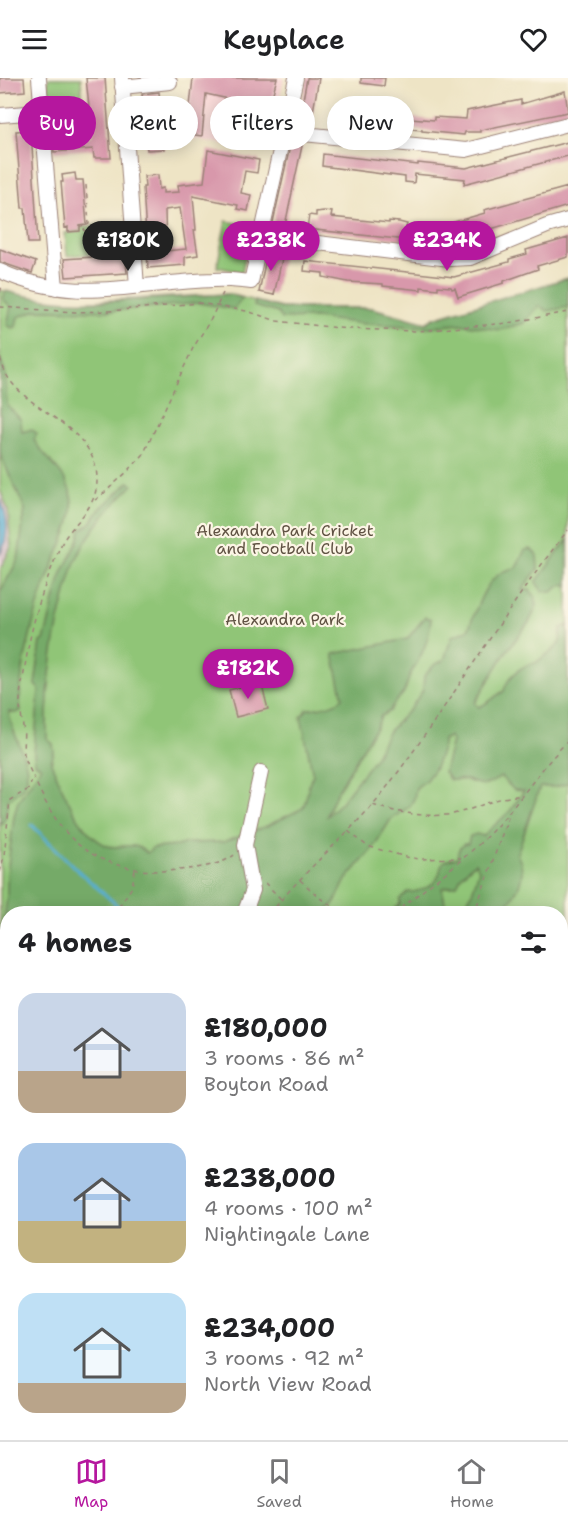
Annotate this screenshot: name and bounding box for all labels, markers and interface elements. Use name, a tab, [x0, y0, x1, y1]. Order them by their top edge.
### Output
text: Keyplace	[223, 21, 345, 58]
icon: menu	[18, 23, 51, 56]
icon: heart	[517, 23, 550, 56]
chip: Buy	[18, 96, 96, 150]
chip: Rent	[108, 96, 198, 150]
chip: Filters	[210, 96, 315, 150]
chip: New	[327, 96, 414, 150]
pin: £180K	[86, 221, 170, 272]
pin: £238K	[229, 221, 313, 272]
pin: £234K	[405, 221, 489, 272]
text: £180K	[96, 227, 160, 253]
text: £238K	[237, 227, 305, 253]
text: £234K	[413, 227, 481, 253]
park label: Alexandra Park Cricket and Football Club	[196, 520, 374, 559]
park label: Alexandra Park	[225, 609, 345, 630]
pin: £182K	[206, 649, 290, 700]
text: £182K	[217, 655, 279, 681]
text: 4 homes	[18, 925, 132, 960]
icon: filters	[517, 926, 550, 959]
text: £180,000	[204, 1010, 328, 1045]
icon: home	[66, 1017, 138, 1089]
text: 3 rooms · 86 m²	[204, 1045, 364, 1071]
text: Boyton Road	[204, 1071, 328, 1097]
text: £238,000	[204, 1160, 336, 1195]
icon: home	[66, 1167, 138, 1239]
text: 4 rooms · 100 m²	[204, 1195, 373, 1221]
text: Nightingale Lane	[204, 1221, 370, 1247]
text: £234,000	[204, 1310, 335, 1345]
icon: home	[66, 1317, 138, 1389]
text: 3 rooms · 92 m²	[204, 1345, 364, 1371]
text: North View Road	[204, 1371, 372, 1397]
tab: Map	[74, 1455, 108, 1512]
tab: Saved	[256, 1455, 302, 1512]
tab: Home	[450, 1455, 494, 1512]

